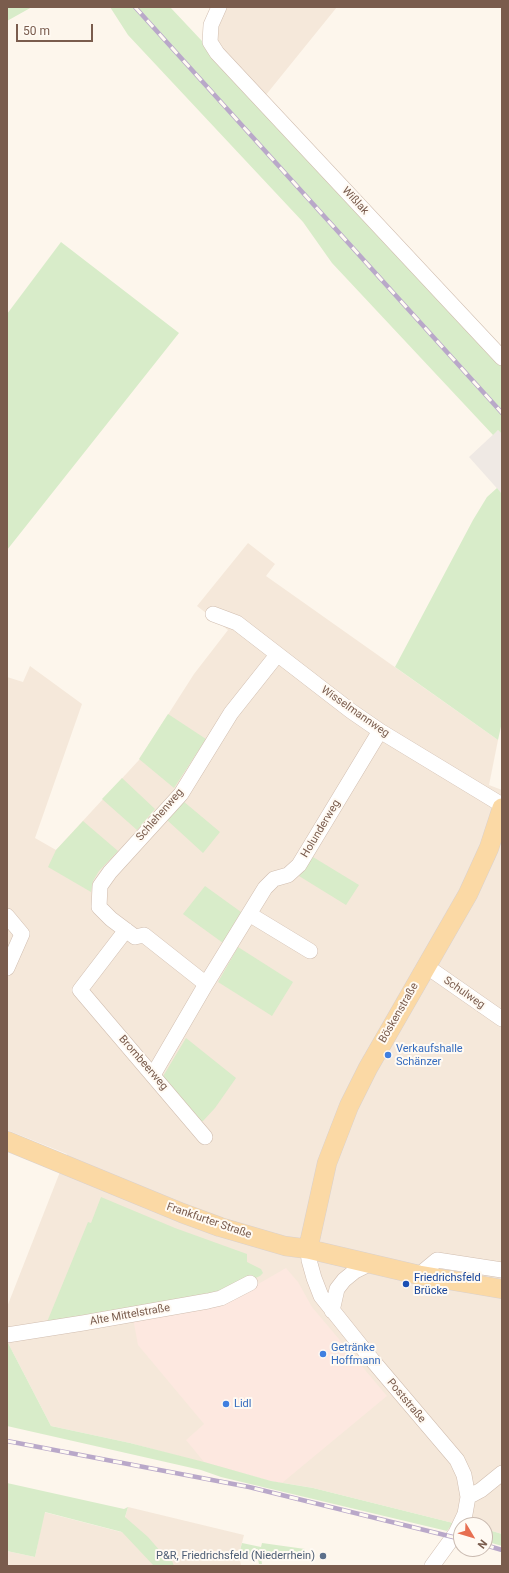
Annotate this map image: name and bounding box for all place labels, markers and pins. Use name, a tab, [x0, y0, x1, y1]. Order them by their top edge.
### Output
place label: Verkaufshalle Schänzer	[396, 1042, 463, 1068]
marker: Verkaufshalle Schänzer	[383, 1050, 393, 1060]
place label: Friedrichsfeld Brücke	[414, 1271, 481, 1297]
marker: Friedrichsfeld Brücke	[401, 1279, 411, 1289]
place label: Getränke Hoffmann	[331, 1341, 381, 1367]
marker: Getränke Hoffmann	[318, 1349, 328, 1359]
place label: Lidl	[234, 1397, 251, 1411]
marker: Lidl	[221, 1399, 231, 1409]
place label: P&R, Friedrichsfeld (Niederrhein)	[156, 1549, 315, 1563]
marker: P&R, Friedrichsfeld (Niederrhein)	[318, 1551, 328, 1561]

